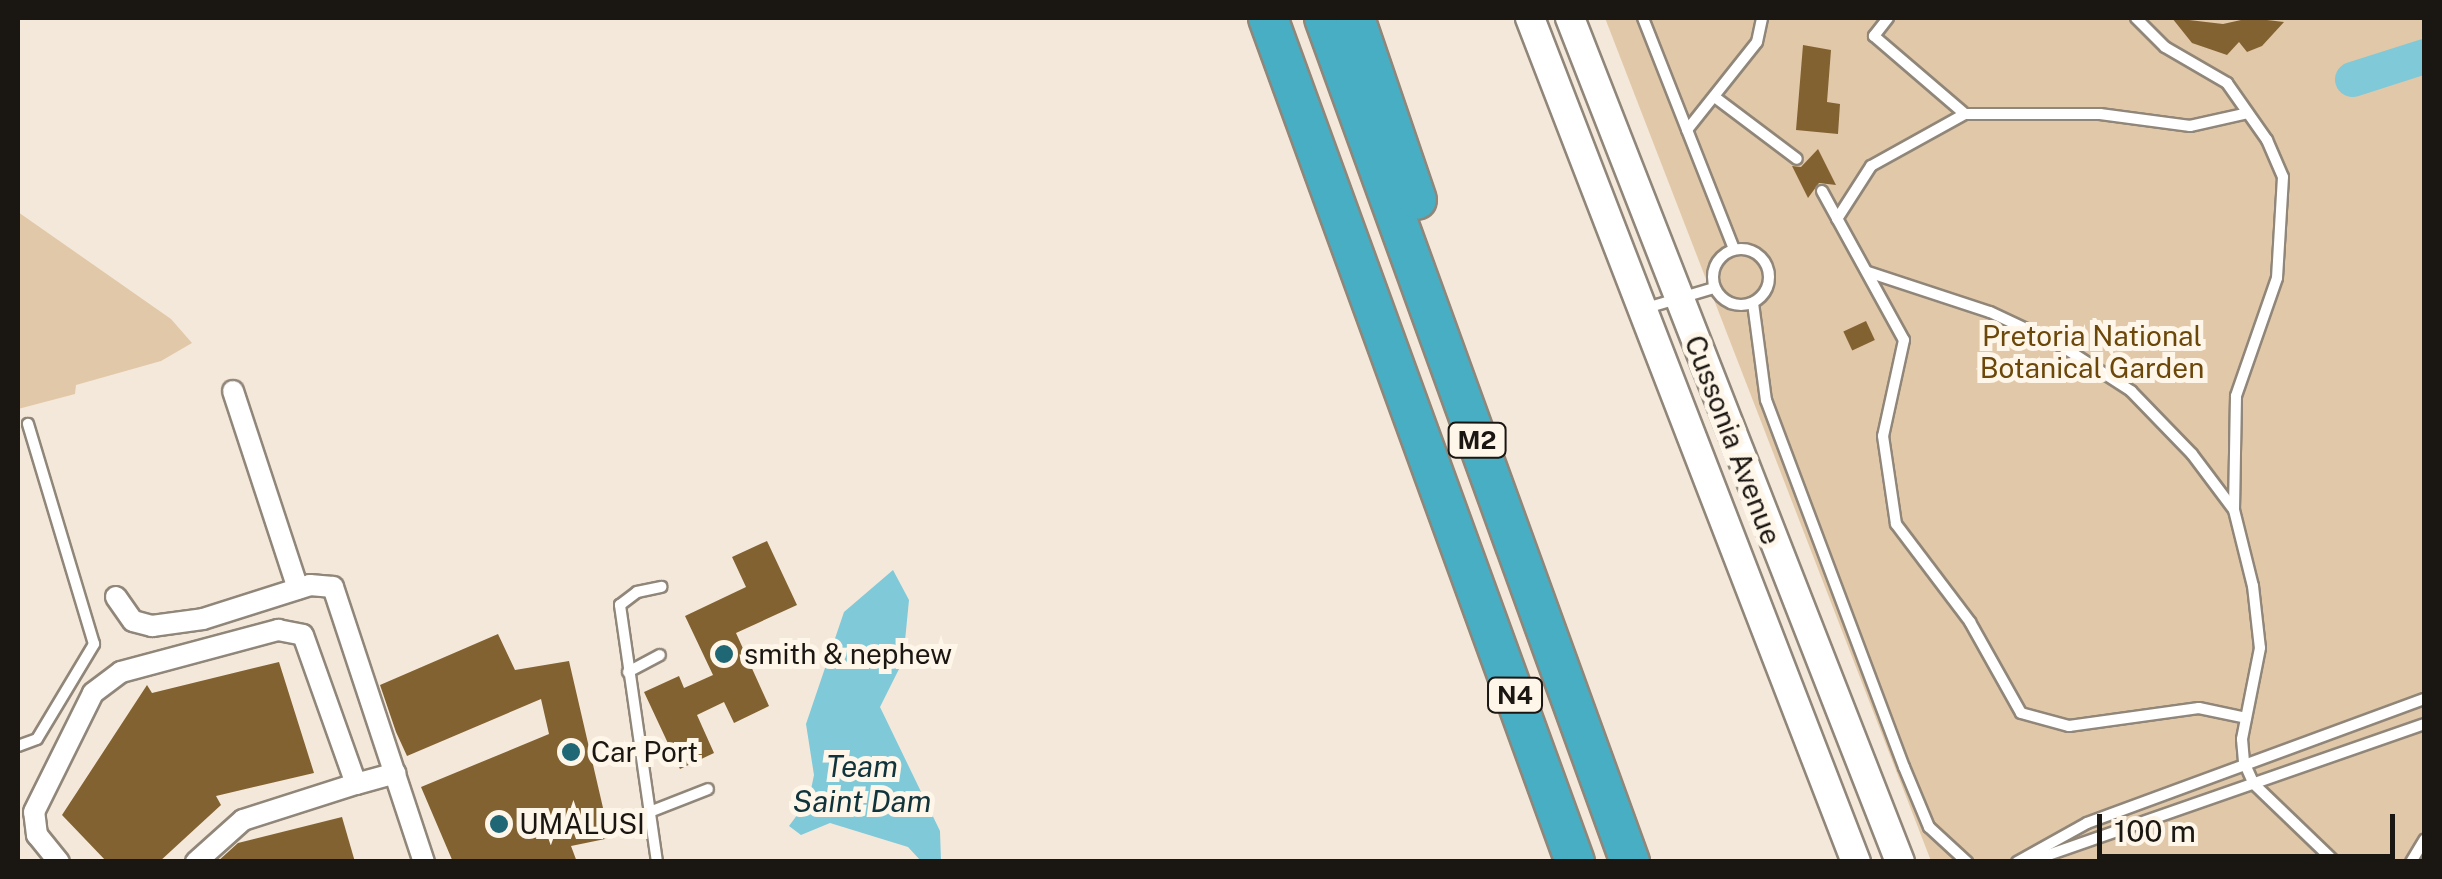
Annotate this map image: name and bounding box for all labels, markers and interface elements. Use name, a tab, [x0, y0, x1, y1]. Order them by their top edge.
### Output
park label: Pretoria National Botanical Garden	[1980, 319, 2204, 385]
street label: Cussonia Avenue	[1678, 331, 1788, 549]
road number: M2	[1447, 420, 1507, 460]
place label: smith & nephew	[744, 637, 952, 671]
marker: smith & nephew	[713, 643, 735, 665]
road number: N4	[1485, 675, 1545, 715]
place label: Car Port	[591, 735, 698, 769]
marker: Car Port	[560, 741, 582, 763]
water label: Team Saint Dam	[793, 748, 931, 818]
scale bar	[2102, 794, 2400, 856]
place label: UMALUSI	[519, 807, 645, 841]
marker: UMALUSI	[488, 813, 510, 835]
text: 100 m	[2114, 813, 2196, 849]

